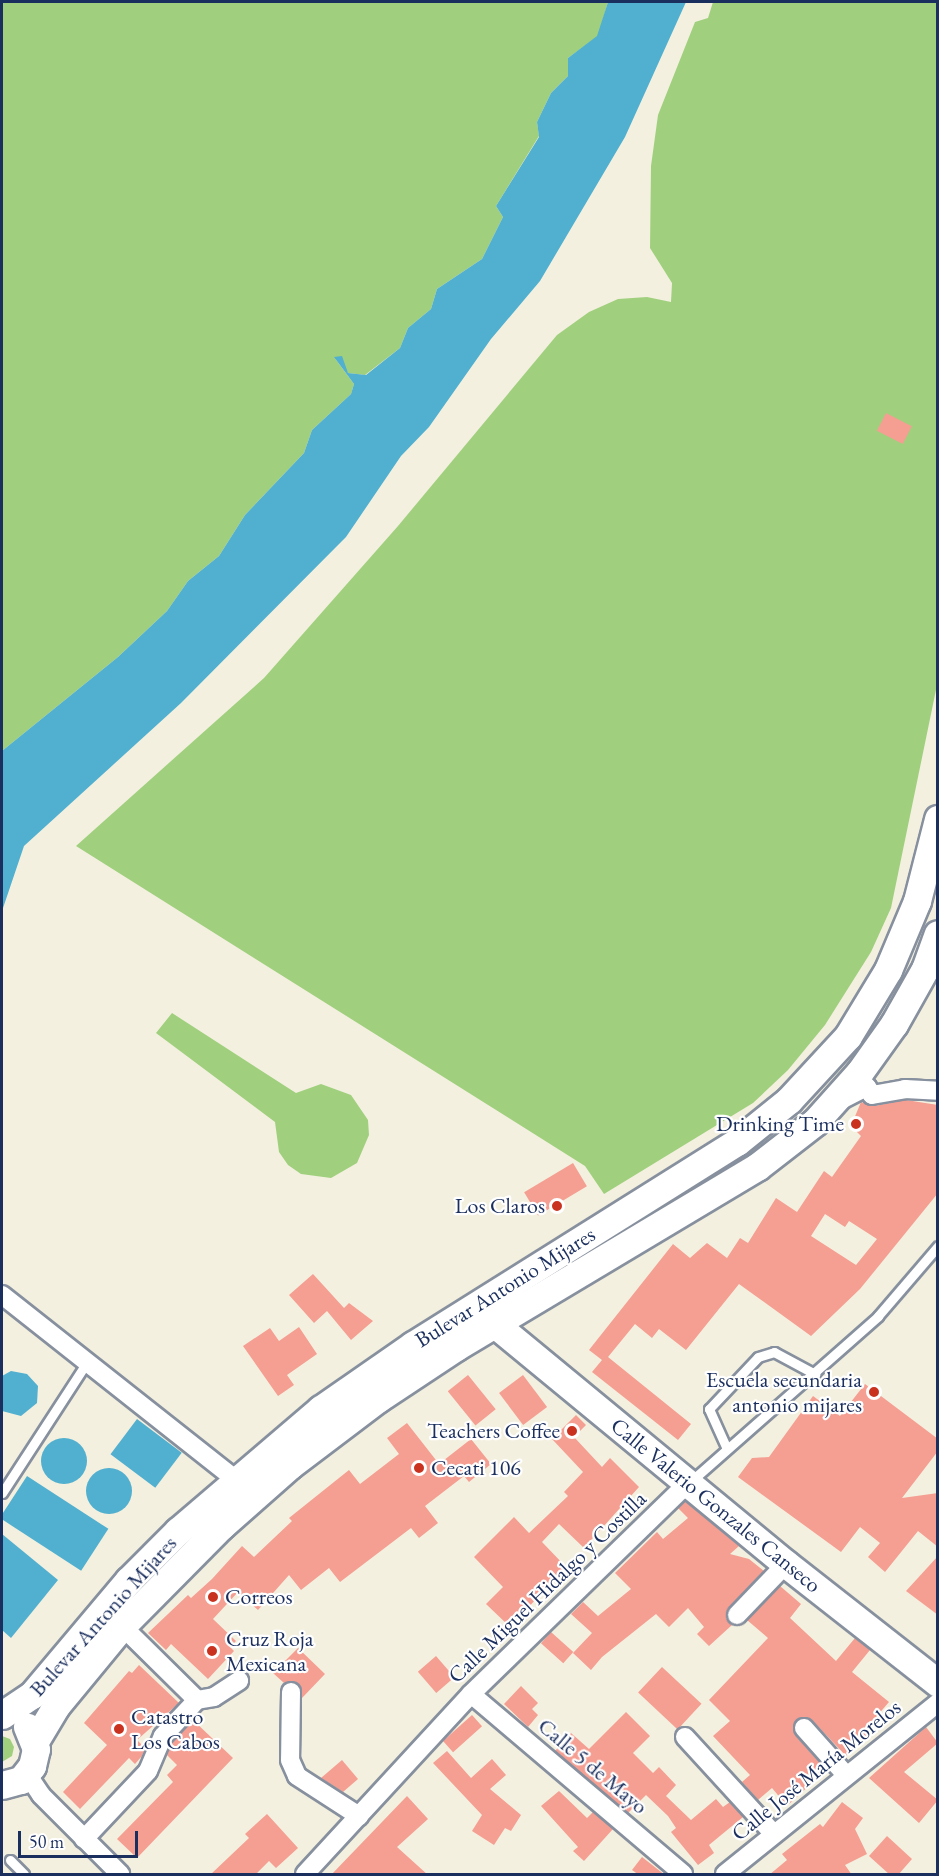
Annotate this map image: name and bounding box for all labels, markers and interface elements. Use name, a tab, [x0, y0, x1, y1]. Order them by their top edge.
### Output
place label: Drinking Time	[716, 1111, 844, 1137]
marker: Drinking Time	[849, 1117, 863, 1131]
place label: Los Claros	[455, 1193, 545, 1219]
marker: Los Claros	[550, 1199, 564, 1213]
street label: Bulevar Antonio Mijares	[410, 1221, 600, 1353]
place label: Escuela secundaria antonio mijares	[706, 1366, 862, 1418]
marker: Escuela secundaria antonio mijares	[867, 1385, 881, 1399]
street label: Calle Valerio Gonzales Canseco	[605, 1412, 827, 1598]
place label: Teachers Coffee	[427, 1418, 560, 1444]
marker: Teachers Coffee	[565, 1424, 579, 1438]
place label: Cecati 106	[431, 1455, 521, 1481]
marker: Cecati 106	[412, 1461, 426, 1475]
street label: Calle Miguel Hidalgo y Costilla	[442, 1485, 652, 1689]
street label: Bulevar Antonio Mijares	[24, 1530, 182, 1702]
place label: Correos	[225, 1584, 293, 1610]
marker: Correos	[206, 1590, 220, 1604]
place label: Cruz Roja Mexicana	[226, 1625, 314, 1676]
marker: Cruz Roja Mexicana	[203, 1642, 221, 1660]
street label: Calle José María Morelos	[726, 1694, 906, 1846]
place label: Catastro Los Cabos	[131, 1703, 220, 1754]
street label: Calle 5 de Mayo	[533, 1713, 653, 1819]
marker: Catastro Los Cabos	[112, 1722, 126, 1736]
scale bar	[21, 1819, 141, 1857]
text: 50 m	[29, 1830, 64, 1853]

